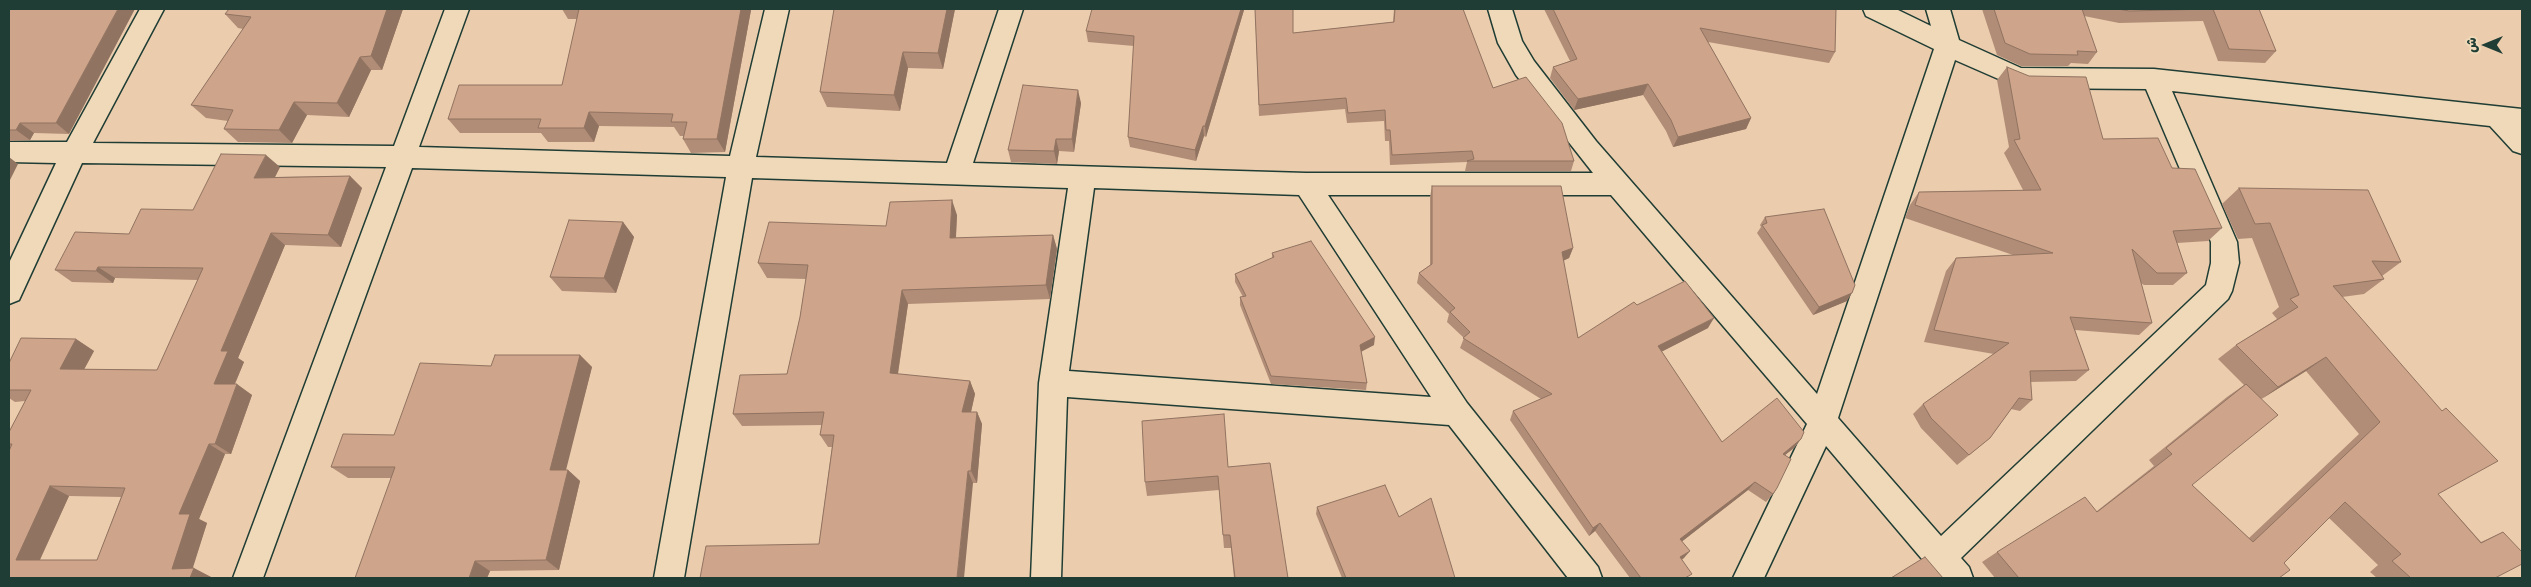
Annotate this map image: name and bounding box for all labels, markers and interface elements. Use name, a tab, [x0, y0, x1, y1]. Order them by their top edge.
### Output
north arrow	[2461, 20, 2511, 70]
text: ش	[2462, 37, 2480, 53]

